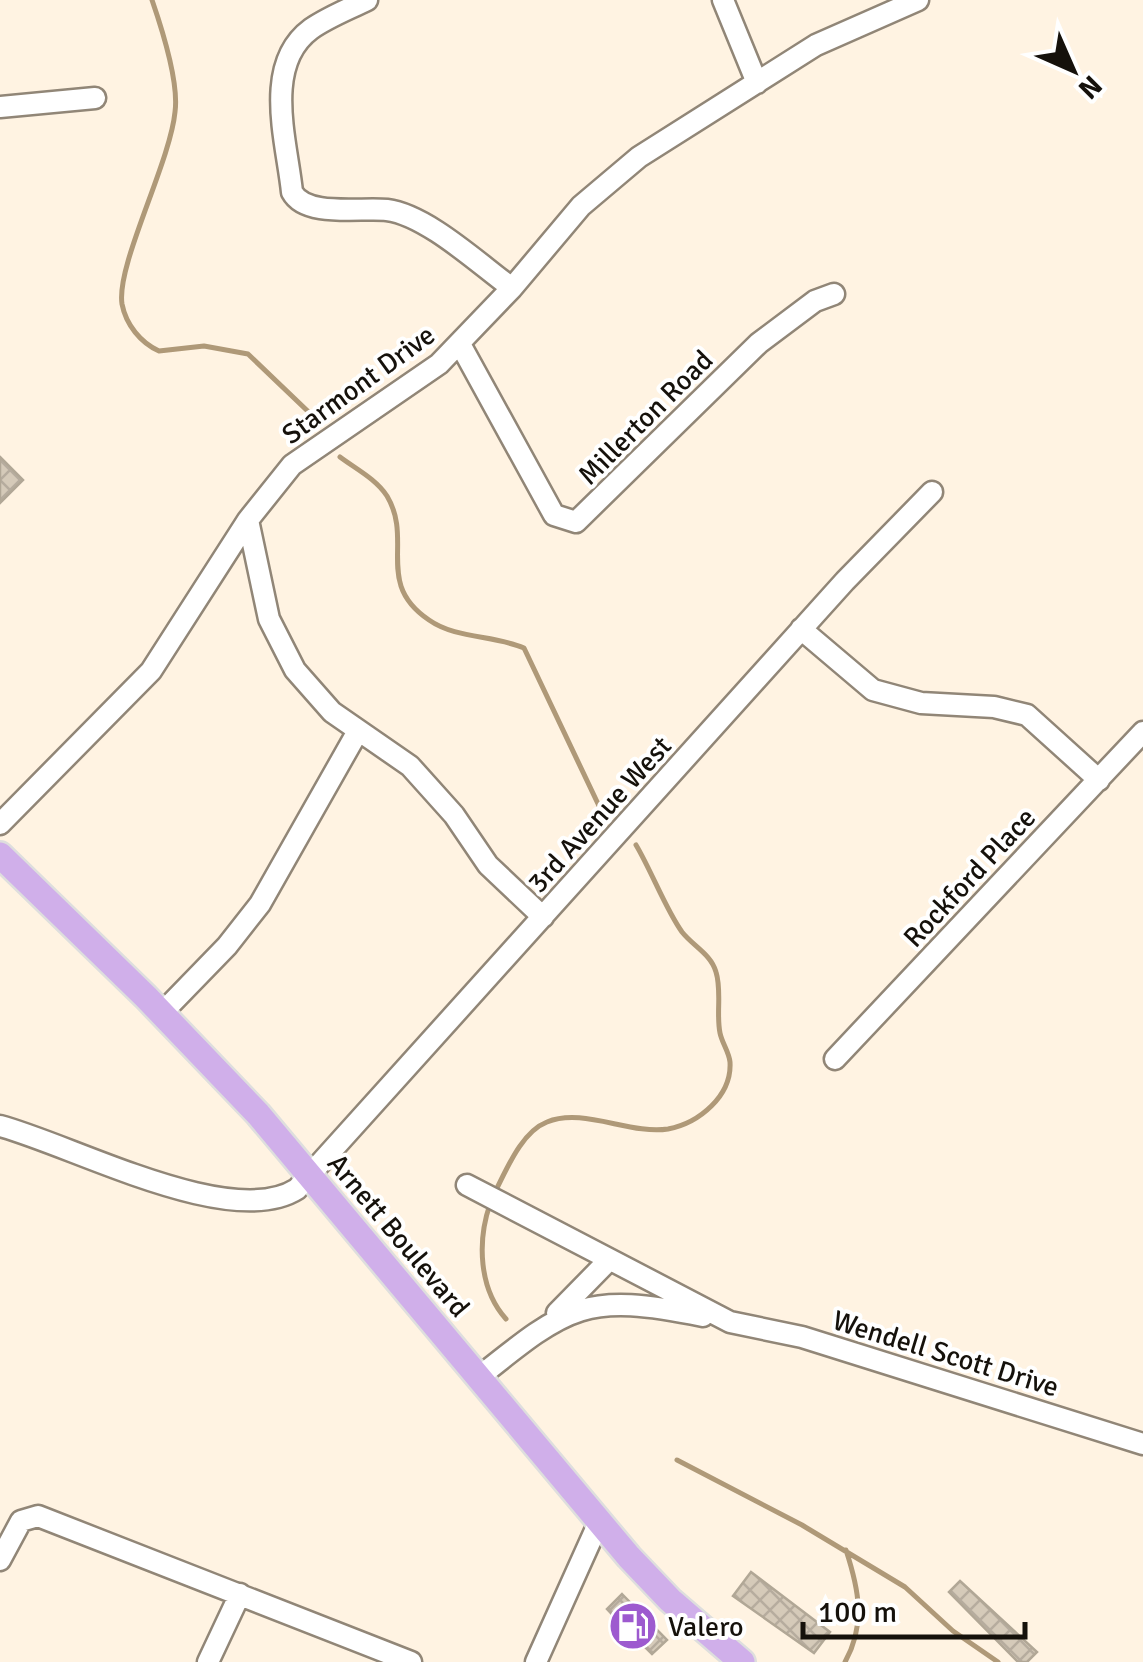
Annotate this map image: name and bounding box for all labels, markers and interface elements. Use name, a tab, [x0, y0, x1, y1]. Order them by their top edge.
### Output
north arrow	[1023, 20, 1123, 120]
text: N	[1071, 68, 1109, 106]
street label: Starmont Drive	[276, 318, 442, 452]
street label: Millerton Road	[571, 343, 720, 492]
street label: 3rd Avenue West	[521, 729, 679, 900]
street label: Rockford Place	[897, 801, 1043, 954]
street label: Arnett Boulevard	[320, 1147, 476, 1324]
street label: Wendell Scott Drive	[829, 1303, 1063, 1404]
scale bar	[803, 1577, 1026, 1639]
text: 100 m	[818, 1594, 897, 1631]
fuel station icon: Valero	[607, 1600, 659, 1652]
place label: Valero	[668, 1610, 743, 1644]

